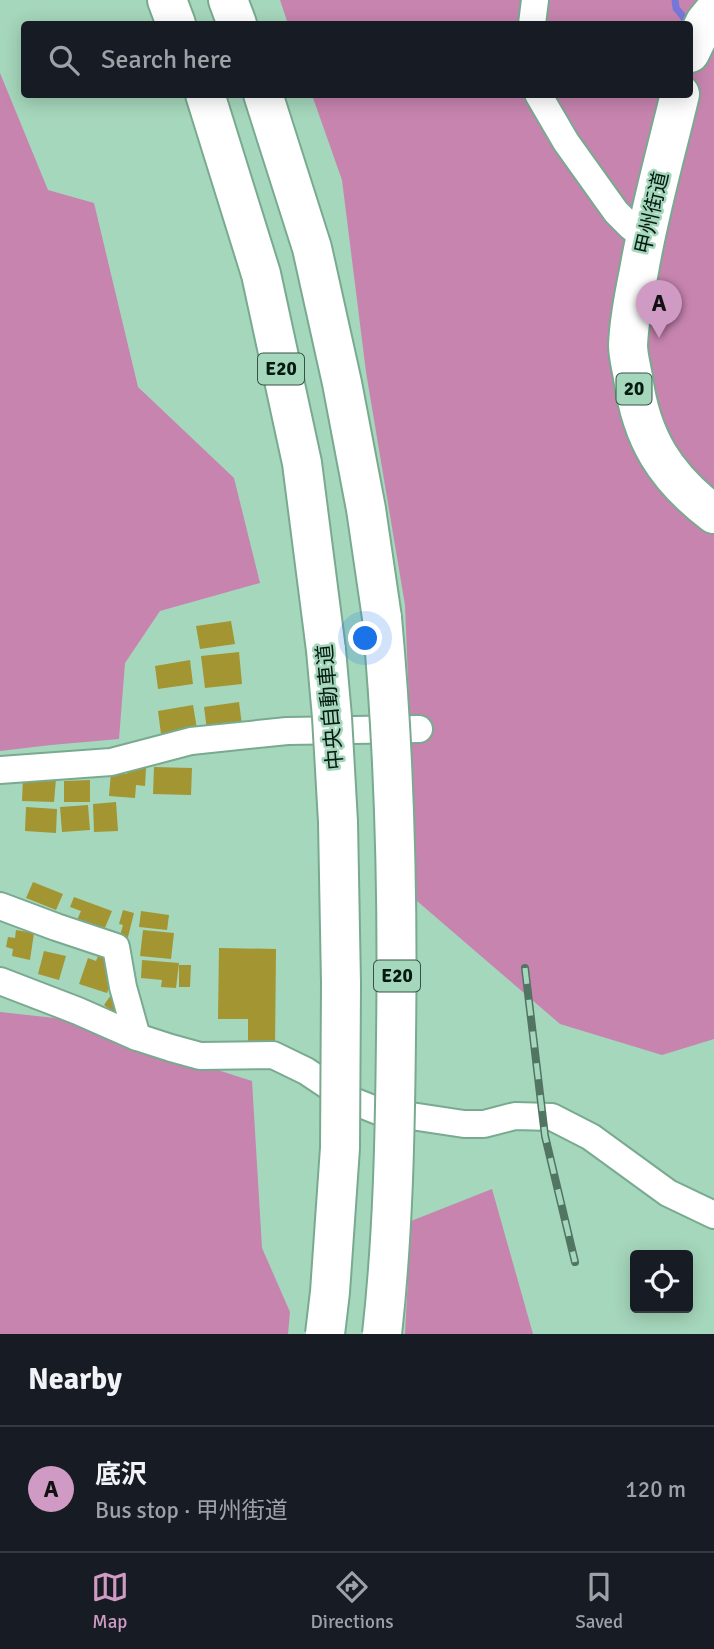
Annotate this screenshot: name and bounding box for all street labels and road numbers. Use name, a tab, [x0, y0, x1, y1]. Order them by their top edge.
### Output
street label: 甲州街道	[630, 169, 674, 257]
road number: E20	[258, 354, 304, 384]
road number: 20	[616, 374, 652, 404]
street label: 中央自動車道	[312, 643, 348, 771]
road number: E20	[374, 960, 420, 992]

